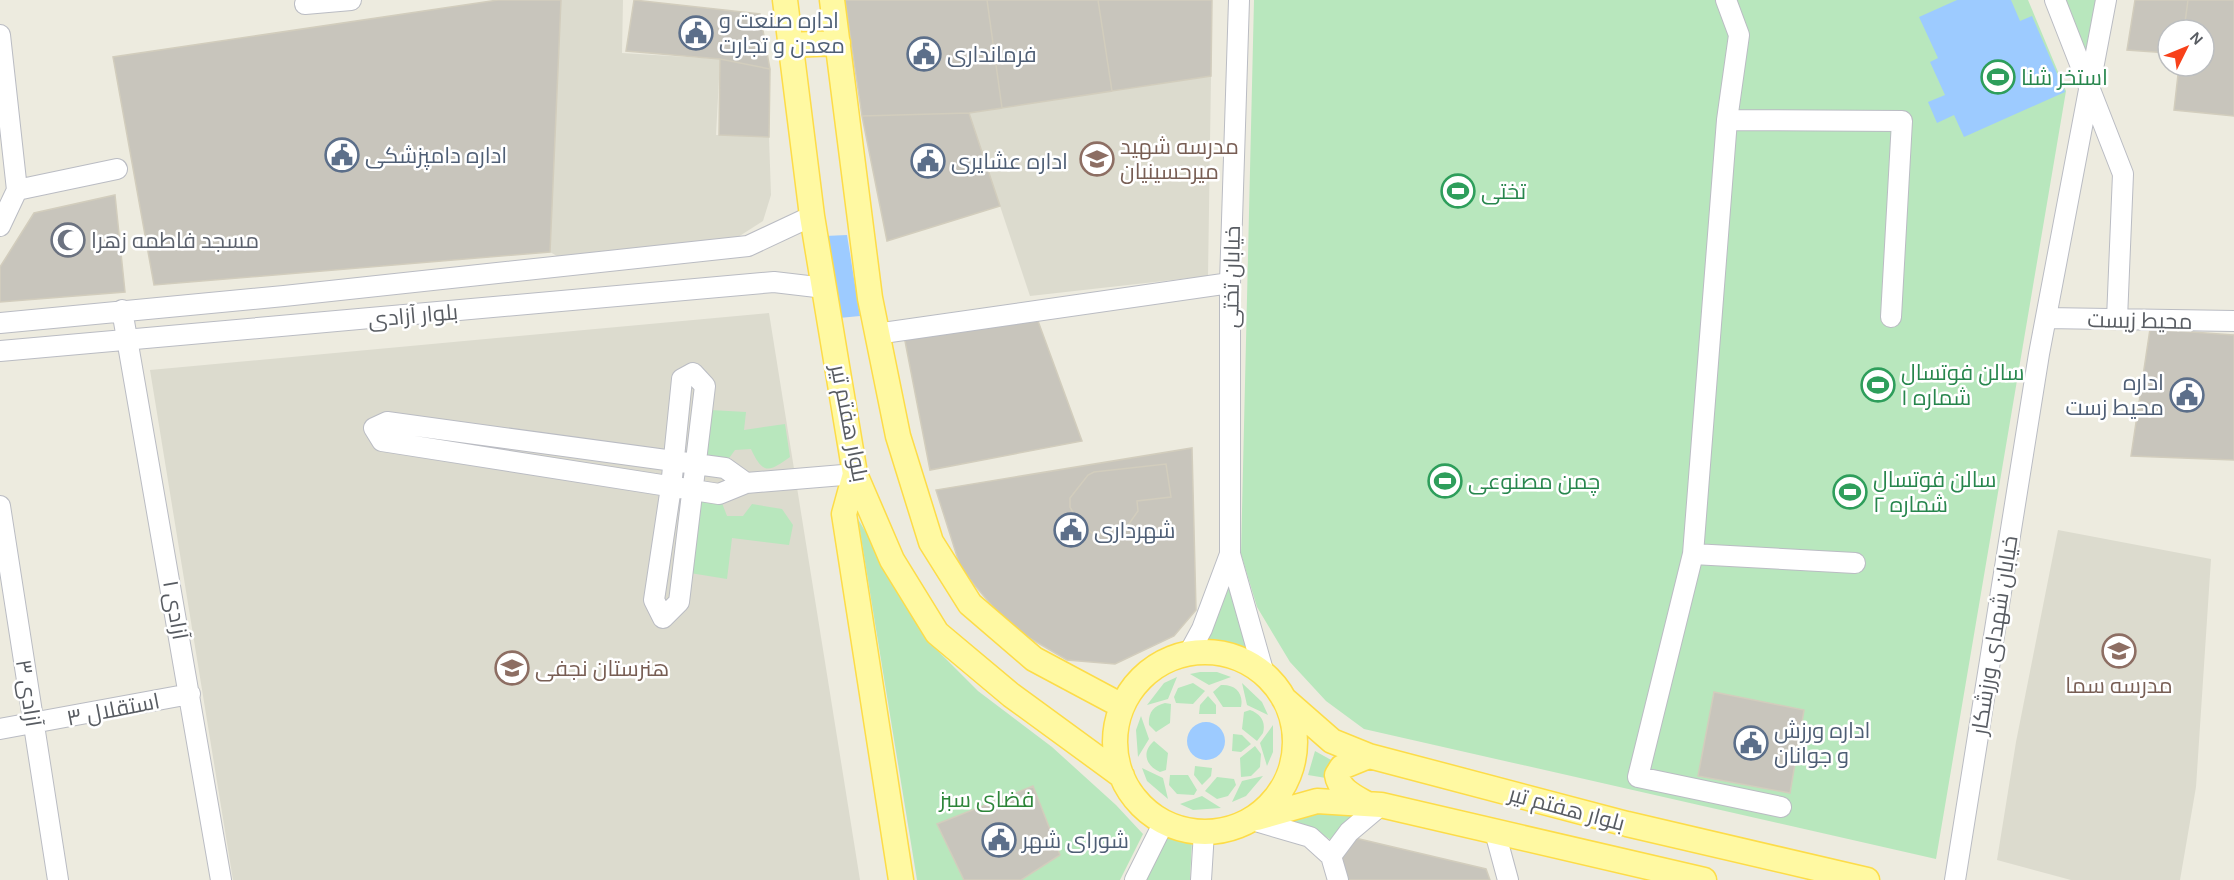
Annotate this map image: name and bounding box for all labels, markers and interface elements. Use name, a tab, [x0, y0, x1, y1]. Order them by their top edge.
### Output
place label: اداره صنعت و معدن و تجارت	[719, 8, 845, 59]
public building icon: اداره صنعت و معدن و تجارت	[678, 15, 714, 51]
north arrow	[2156, 18, 2216, 78]
text: N	[2186, 27, 2207, 49]
public building icon: فرمانداری	[906, 36, 942, 72]
place label: فرمانداری	[947, 42, 1037, 68]
sports icon: استخر شنا	[1980, 59, 2016, 95]
place label: استخر شنا	[2021, 65, 2108, 91]
place label: مدرسه شهید میرحسینیان	[1120, 134, 1239, 185]
public building icon: اداره دامپزشکی	[324, 137, 360, 173]
school or university icon: مدرسه شهید میرحسینیان	[1079, 141, 1115, 177]
place label: اداره دامپزشکی	[365, 143, 507, 170]
public building icon: اداره عشایری	[910, 143, 946, 179]
place label: اداره عشایری	[951, 149, 1068, 175]
sports icon: تختی	[1440, 173, 1476, 209]
place label: تختی	[1481, 179, 1526, 205]
mosque icon: مسجد فاطمه زهرا	[50, 222, 86, 258]
street label: خیابان تختی	[1218, 226, 1246, 328]
place label: مسجد فاطمه زهرا	[91, 228, 259, 254]
street label: بلوار آزادی	[367, 299, 459, 333]
street label: محیط زیست	[2087, 307, 2193, 335]
street label: بلوار هفتم تیر	[823, 360, 873, 484]
place label: سالن فوتسال شماره ۱	[1901, 360, 2024, 411]
sports icon: سالن فوتسال شماره ۱	[1860, 367, 1896, 403]
place label: اداره محیط زست	[2065, 370, 2164, 421]
public building icon: اداره محیط زست	[2169, 377, 2205, 413]
sports icon: چمن مصنوعی	[1427, 463, 1463, 499]
place label: سالن فوتسال شماره ۲	[1873, 467, 1996, 518]
place label: چمن مصنوعی	[1468, 469, 1600, 496]
sports icon: سالن فوتسال شماره ۲	[1832, 474, 1868, 510]
public building icon: شهرداری	[1053, 512, 1089, 548]
place label: شهرداری	[1094, 518, 1175, 544]
street label: خیابان شهدای ورزشکار	[1966, 534, 2024, 739]
street label: آزادی ۱	[157, 578, 193, 642]
school or university icon: مدرسه سما	[2101, 633, 2137, 669]
school or university icon: هنرستان نجفی	[494, 650, 530, 686]
place label: هنرستان نجفی	[535, 656, 669, 682]
street label: آزادی ۳	[10, 658, 46, 729]
place label: مدرسه سما	[2065, 673, 2173, 699]
street label: استقلال ۳	[64, 688, 162, 732]
place label: اداره ورزش و جوانان	[1774, 718, 1871, 769]
public building icon: اداره ورزش و جوانان	[1733, 725, 1769, 761]
street label: بلوار هفتم تیر	[1503, 780, 1628, 839]
park label: فضای سبز	[938, 787, 1034, 813]
public building icon: شورای شهر	[981, 822, 1017, 858]
place label: شورای شهر	[1020, 828, 1129, 854]

